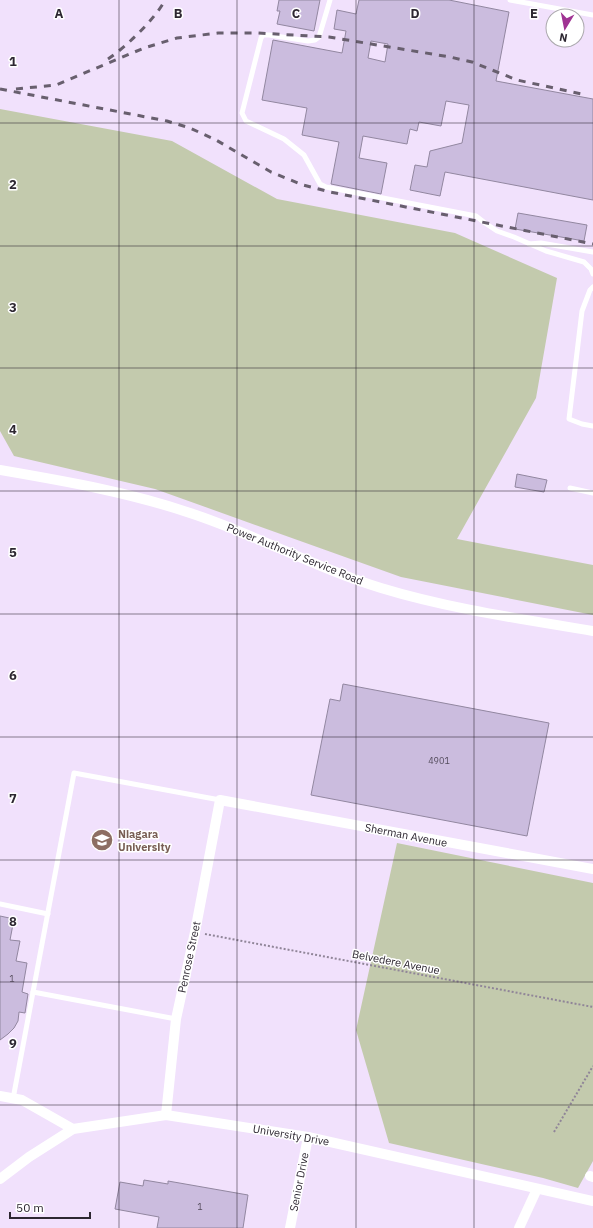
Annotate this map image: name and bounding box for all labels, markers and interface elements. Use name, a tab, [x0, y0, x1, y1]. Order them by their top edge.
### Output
text: A	[55, 5, 64, 22]
text: B	[174, 5, 183, 22]
text: C	[292, 5, 301, 22]
text: D	[410, 5, 420, 22]
text: E	[530, 5, 538, 22]
north arrow	[545, 8, 585, 48]
text: N	[558, 30, 568, 45]
text: 1	[9, 53, 17, 70]
text: 2	[9, 176, 17, 193]
text: 3	[9, 299, 17, 316]
text: 4	[9, 421, 17, 438]
street label: Power Authority Service Road	[225, 520, 365, 588]
text: 5	[9, 544, 17, 561]
text: 6	[9, 667, 17, 684]
house number: 4901	[428, 755, 450, 766]
text: 7	[9, 790, 17, 807]
street label: Sherman Avenue	[364, 820, 448, 850]
school or university icon: Niagara University	[89, 827, 115, 853]
place label: Niagara University	[118, 827, 171, 854]
text: 8	[9, 913, 17, 930]
street label: Penrose Street	[175, 920, 203, 994]
street label: Belvedere Avenue	[351, 947, 441, 977]
house number: 1	[9, 973, 15, 984]
text: 9	[9, 1035, 17, 1052]
street label: University Drive	[252, 1121, 330, 1149]
street label: Senior Drive	[286, 1151, 312, 1213]
scale bar	[10, 1194, 90, 1220]
text: 50 m	[16, 1200, 44, 1215]
house number: 1	[197, 1201, 203, 1212]

